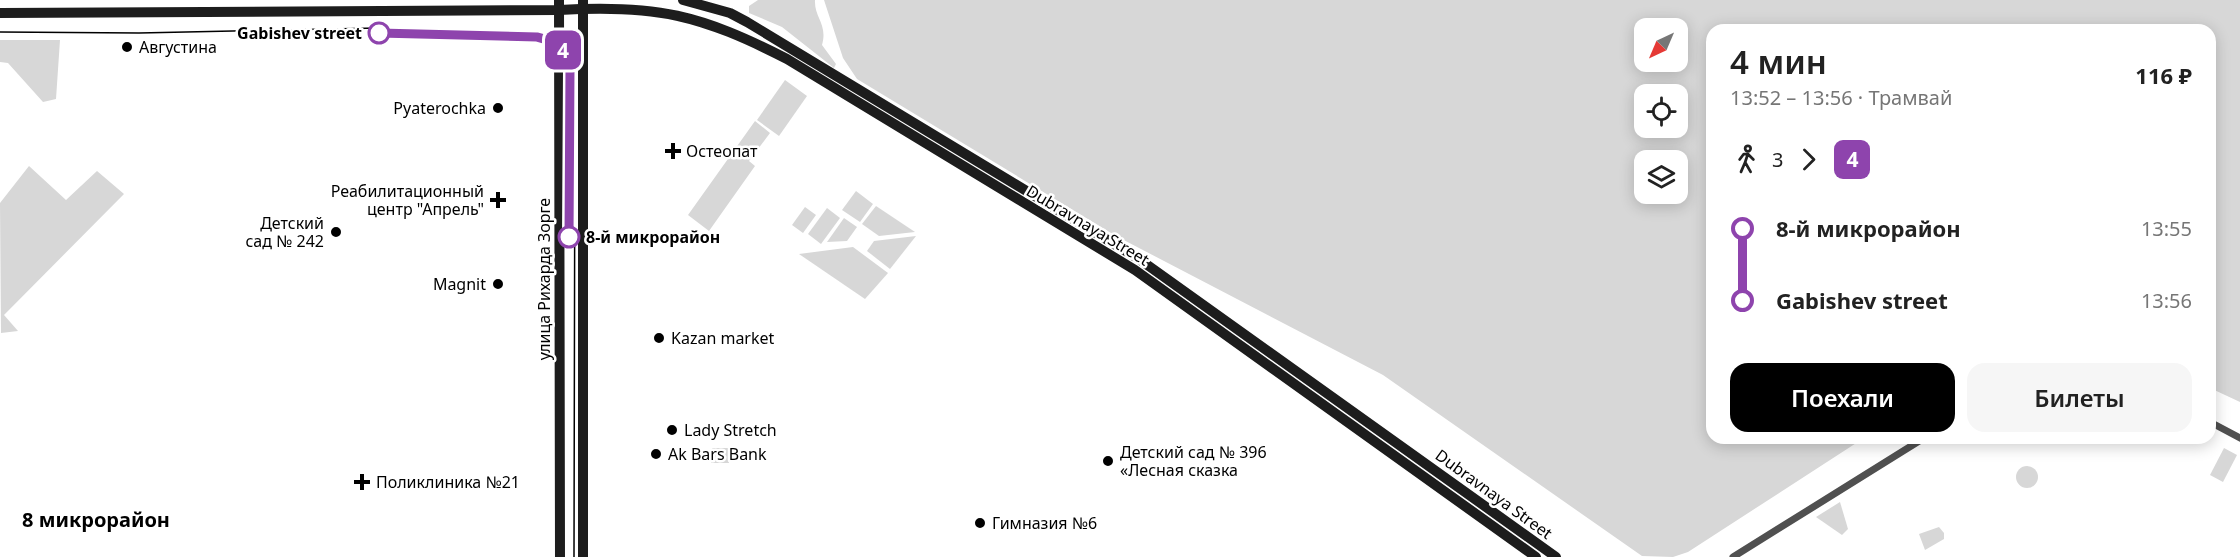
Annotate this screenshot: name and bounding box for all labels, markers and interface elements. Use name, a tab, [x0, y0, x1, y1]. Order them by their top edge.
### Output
north arrow	[1634, 18, 1688, 72]
map controls	[1634, 18, 1688, 204]
place label: Gabishev street	[237, 22, 362, 44]
marker: Gabishev street	[368, 22, 390, 44]
line badge: 4	[544, 31, 582, 70]
place label: Августина	[139, 36, 217, 58]
text: 4	[557, 36, 569, 64]
text: 4 мин	[1730, 39, 1827, 84]
marker: Августина	[120, 40, 134, 54]
text: 116 ₽	[2135, 60, 2192, 90]
button: locate	[1634, 84, 1688, 138]
text: 13:52 – 13:56 · Трамвай	[1730, 84, 1952, 111]
place label: Pyaterochka	[393, 97, 486, 119]
marker: Pyaterochka	[491, 101, 505, 115]
place label: Остеопат	[686, 140, 758, 162]
marker: Остеопат	[664, 142, 682, 160]
icon: walk	[1730, 143, 1763, 176]
icon: forward	[1792, 143, 1825, 176]
text: 4	[1846, 145, 1858, 173]
text: 3	[1772, 146, 1783, 173]
button: layers	[1634, 150, 1688, 204]
place label: Реабилитационный центр "Апрель"	[331, 180, 484, 220]
street label: Dubravnaya Street	[1022, 180, 1154, 271]
marker: Реабилитационный центр "Апрель"	[489, 191, 507, 209]
street label: улица Рихарда Зорге	[533, 198, 555, 360]
place label: Детский сад № 242	[245, 212, 324, 252]
text: 8-й микрорайон	[1776, 213, 1961, 243]
text: 13:55	[2141, 215, 2192, 242]
marker: Детский сад № 242	[329, 225, 343, 239]
marker: 8-й микрорайон	[558, 226, 580, 248]
place label: 8-й микрорайон	[586, 226, 720, 248]
place label: Magnit	[433, 273, 486, 295]
marker: Magnit	[491, 277, 505, 291]
text: Gabishev street	[1776, 285, 1948, 315]
text: 13:56	[2141, 287, 2192, 314]
place label: Kazan market	[671, 327, 775, 349]
marker: Kazan market	[652, 331, 666, 345]
button: Поехали	[1730, 363, 1955, 432]
button: Билеты	[1967, 363, 2192, 432]
place label: Lady Stretch	[684, 419, 777, 441]
marker: Lady Stretch	[665, 423, 679, 437]
place label: Детский сад № 396 «Лесная сказка	[1120, 441, 1267, 481]
place label: Ak Bars Bank	[668, 443, 767, 465]
street label: Dubravnaya Street	[1431, 444, 1557, 544]
marker: Ak Bars Bank	[649, 447, 663, 461]
marker: Детский сад № 396 «Лесная сказка	[1101, 454, 1115, 468]
place label: Поликлиника №21	[376, 471, 520, 493]
marker: Поликлиника №21	[353, 473, 371, 491]
district label: 8 микрорайон	[22, 506, 170, 533]
place label: Гимназия №6	[992, 512, 1097, 534]
marker: Гимназия №6	[973, 516, 987, 530]

